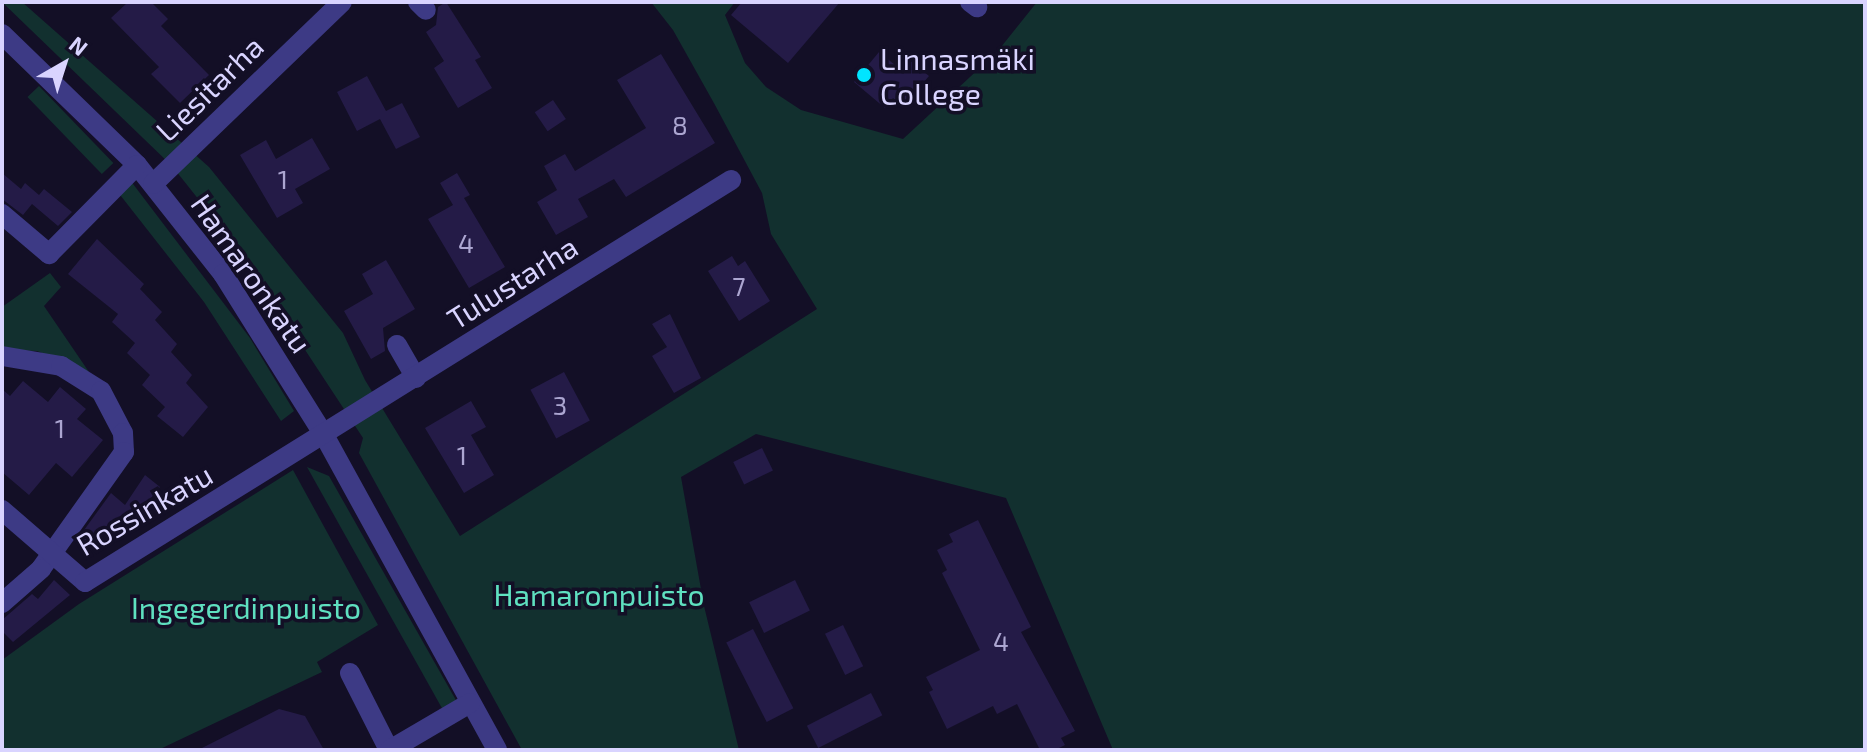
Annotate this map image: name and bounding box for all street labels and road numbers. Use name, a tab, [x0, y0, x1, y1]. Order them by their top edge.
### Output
street label: Liesitarha	[148, 28, 270, 148]
street label: Hamaronkatu	[184, 187, 320, 359]
street label: Tulustarha	[440, 228, 584, 336]
street label: Rossinkatu	[70, 456, 218, 562]

